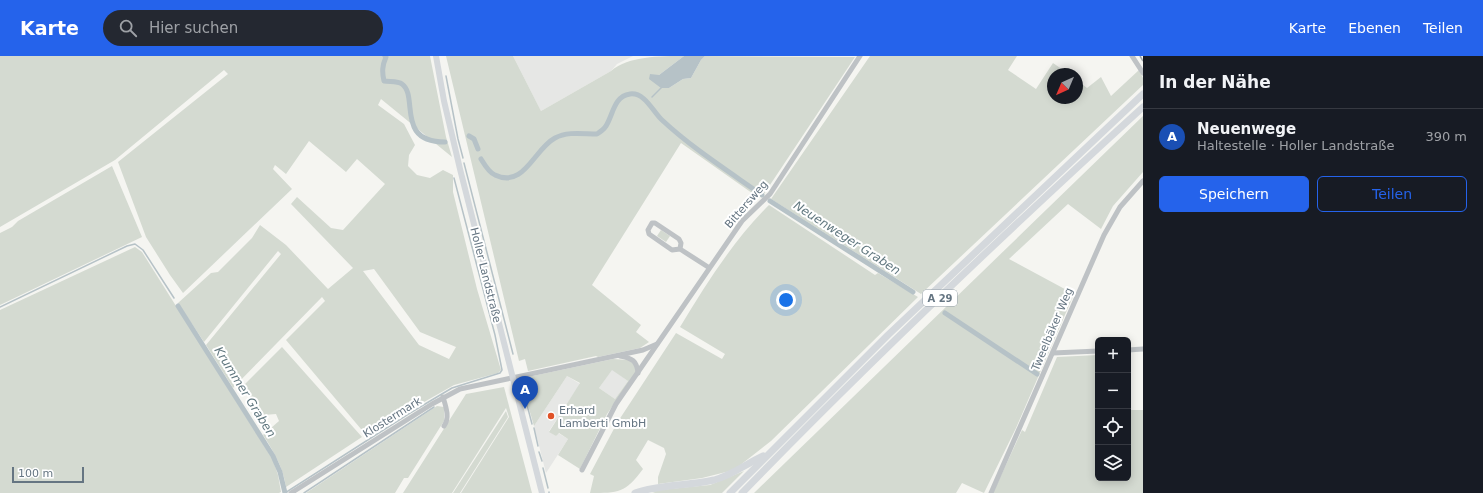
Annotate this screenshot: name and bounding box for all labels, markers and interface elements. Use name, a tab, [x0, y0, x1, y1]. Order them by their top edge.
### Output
search box	[103, 10, 383, 46]
text: Karte	[20, 17, 79, 39]
icon: search	[117, 17, 139, 39]
text: Hier suchen	[149, 19, 238, 37]
text: Karte	[1289, 20, 1326, 36]
text: Ebenen	[1348, 20, 1401, 36]
text: Teilen	[1423, 20, 1463, 36]
north arrow	[1047, 68, 1083, 104]
text: In der Nähe	[1159, 72, 1271, 92]
text: Neuenwege	[1197, 120, 1296, 138]
text: A	[1167, 129, 1177, 144]
text: 390 m	[1425, 129, 1467, 144]
text: Haltestelle · Holler Landstraße	[1197, 138, 1394, 153]
button: Speichern	[1159, 176, 1309, 212]
button: Teilen	[1317, 176, 1467, 212]
street label: Bittersweg	[722, 178, 771, 231]
water label: Neuenweger Graben	[791, 198, 903, 278]
street label: Holler Landstraße	[467, 226, 504, 324]
street label: Tweelbäker Weg	[1029, 286, 1076, 374]
your location	[776, 290, 796, 310]
road number: A 29	[923, 290, 957, 306]
map controls	[1095, 337, 1131, 481]
button: +	[1095, 337, 1131, 373]
water label: Krummer Graben	[211, 344, 279, 440]
button: −	[1095, 373, 1131, 409]
pin: A	[512, 376, 538, 409]
street label: Klostermark	[361, 394, 424, 441]
place label: Erhard Lamberti GmbH	[559, 404, 646, 430]
button: locate	[1095, 409, 1131, 445]
marker: Erhard Lamberti GmbH	[546, 411, 556, 421]
button: layers	[1095, 445, 1131, 481]
scale bar	[12, 465, 84, 484]
text: 100 m	[18, 467, 53, 480]

